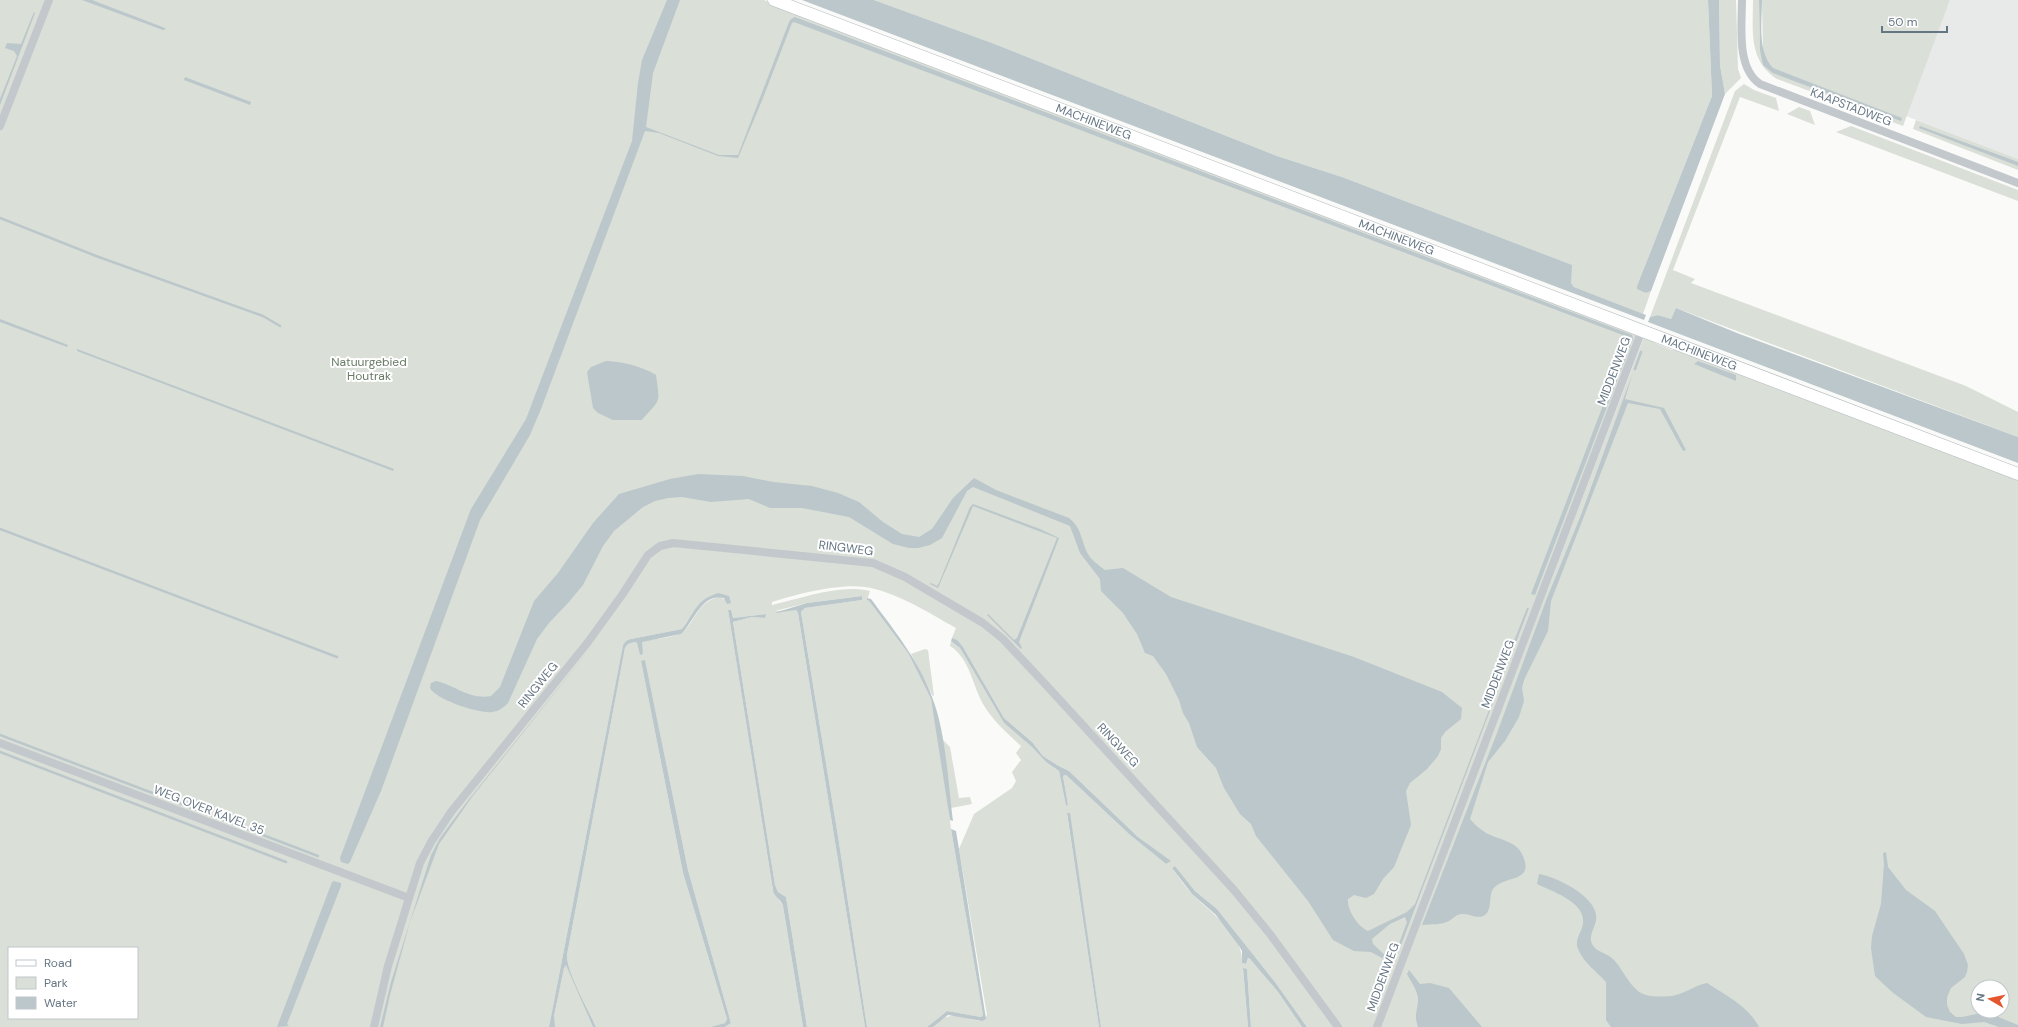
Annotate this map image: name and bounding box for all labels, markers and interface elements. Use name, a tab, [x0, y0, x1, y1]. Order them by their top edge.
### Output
scale bar	[1882, 8, 1947, 34]
text: 50 m	[1888, 14, 1917, 30]
street label: KAAPSTADWEG	[1808, 84, 1894, 130]
street label: MACHINEWEG	[1053, 100, 1134, 143]
street label: MACHINEWEG	[1356, 215, 1436, 259]
street label: MACHINEWEG	[1659, 331, 1739, 374]
street label: MIDDENWEG	[1594, 335, 1634, 407]
park label: Natuurgebied Houtrak	[331, 354, 407, 384]
street label: RINGWEG	[818, 537, 874, 559]
street label: MIDDENWEG	[1478, 638, 1518, 710]
street label: RINGWEG	[515, 659, 561, 711]
street label: RINGWEG	[1093, 719, 1143, 771]
street label: WEG OVER KAVEL 35	[151, 782, 267, 838]
street label: MIDDENWEG	[1363, 940, 1403, 1014]
legend	[8, 947, 138, 1019]
text: Road	[44, 955, 72, 971]
text: Park	[44, 975, 68, 991]
north arrow	[1970, 979, 2010, 1019]
text: N	[1973, 992, 1988, 1002]
text: Water	[44, 995, 78, 1011]

